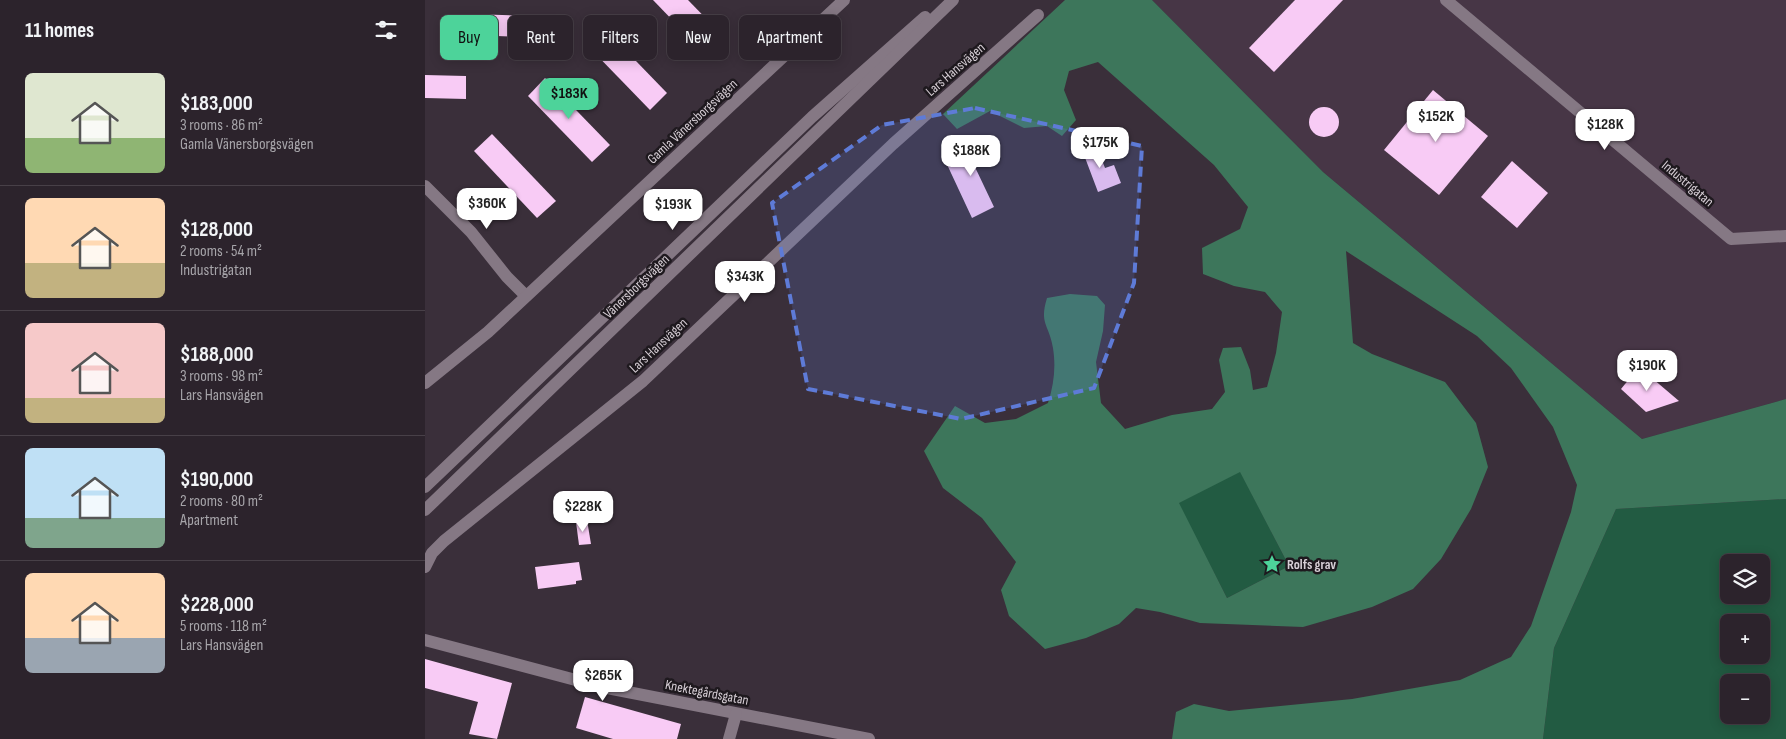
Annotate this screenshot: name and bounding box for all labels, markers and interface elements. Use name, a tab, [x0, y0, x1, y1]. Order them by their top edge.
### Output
chip: Buy	[440, 15, 498, 60]
chip: Rent	[508, 15, 573, 60]
chip: Filters	[583, 15, 657, 60]
chip: New	[667, 15, 729, 60]
chip: Apartment	[739, 15, 841, 60]
icon: filters	[372, 16, 400, 44]
text: 11 homes	[25, 18, 94, 43]
street label: Lars Hansvägen	[922, 39, 988, 100]
street label: Gamla Vänersborgsvägen	[644, 75, 741, 167]
pin: $183K	[534, 78, 604, 120]
text: $183K	[550, 84, 588, 103]
text: $183,000	[180, 91, 253, 116]
icon: home	[65, 93, 125, 153]
pin: $152K	[1401, 100, 1471, 143]
text: $152K	[1418, 107, 1454, 126]
pin: $128K	[1570, 108, 1640, 151]
text: $128K	[1586, 115, 1624, 134]
text: 3 rooms · 86 m²	[180, 116, 263, 135]
pin: $175K	[1065, 126, 1135, 169]
text: $175K	[1082, 133, 1118, 152]
pin: $188K	[936, 134, 1006, 177]
text: Gamla Vänersborgsvägen	[180, 135, 314, 154]
text: $188K	[952, 141, 990, 160]
street label: Industrigatan	[1658, 157, 1717, 210]
pin: $360K	[452, 188, 522, 230]
pin: $193K	[638, 188, 708, 231]
text: $360K	[468, 194, 506, 213]
text: $193K	[654, 195, 692, 214]
text: $128,000	[180, 217, 253, 242]
icon: home	[65, 218, 125, 278]
text: 2 rooms · 54 m²	[180, 242, 262, 261]
street label: Vänersborgsvägen	[600, 251, 673, 322]
pin: $343K	[710, 260, 780, 303]
text: Industrigatan	[180, 261, 252, 280]
text: $343K	[726, 267, 764, 286]
street label: Lars Hansvägen	[626, 314, 691, 376]
text: $188,000	[180, 342, 254, 367]
icon: home	[65, 343, 125, 403]
pin: $190K	[1612, 350, 1682, 392]
text: $190K	[1628, 356, 1666, 375]
text: 3 rooms · 98 m²	[180, 367, 263, 386]
text: Lars Hansvägen	[180, 386, 263, 405]
text: $190,000	[180, 467, 253, 492]
icon: home	[65, 468, 125, 528]
pin: $228K	[548, 490, 618, 533]
text: 2 rooms · 80 m²	[180, 492, 263, 511]
text: $228K	[564, 497, 602, 516]
text: Apartment	[180, 511, 238, 530]
place icon: Rolfs grav	[1261, 553, 1283, 575]
map controls	[1720, 554, 1770, 724]
button: layers	[1720, 554, 1770, 604]
place label: Rolfs grav	[1287, 556, 1336, 573]
text: $228,000	[180, 592, 254, 617]
icon: home	[65, 593, 125, 653]
button: +	[1720, 614, 1770, 664]
text: 5 rooms · 118 m²	[180, 617, 267, 636]
text: Lars Hansvägen	[180, 636, 263, 655]
pin: $265K	[568, 660, 638, 702]
text: $265K	[584, 666, 622, 685]
button: −	[1720, 674, 1770, 724]
street label: Knektegårdsgatan	[664, 676, 750, 709]

